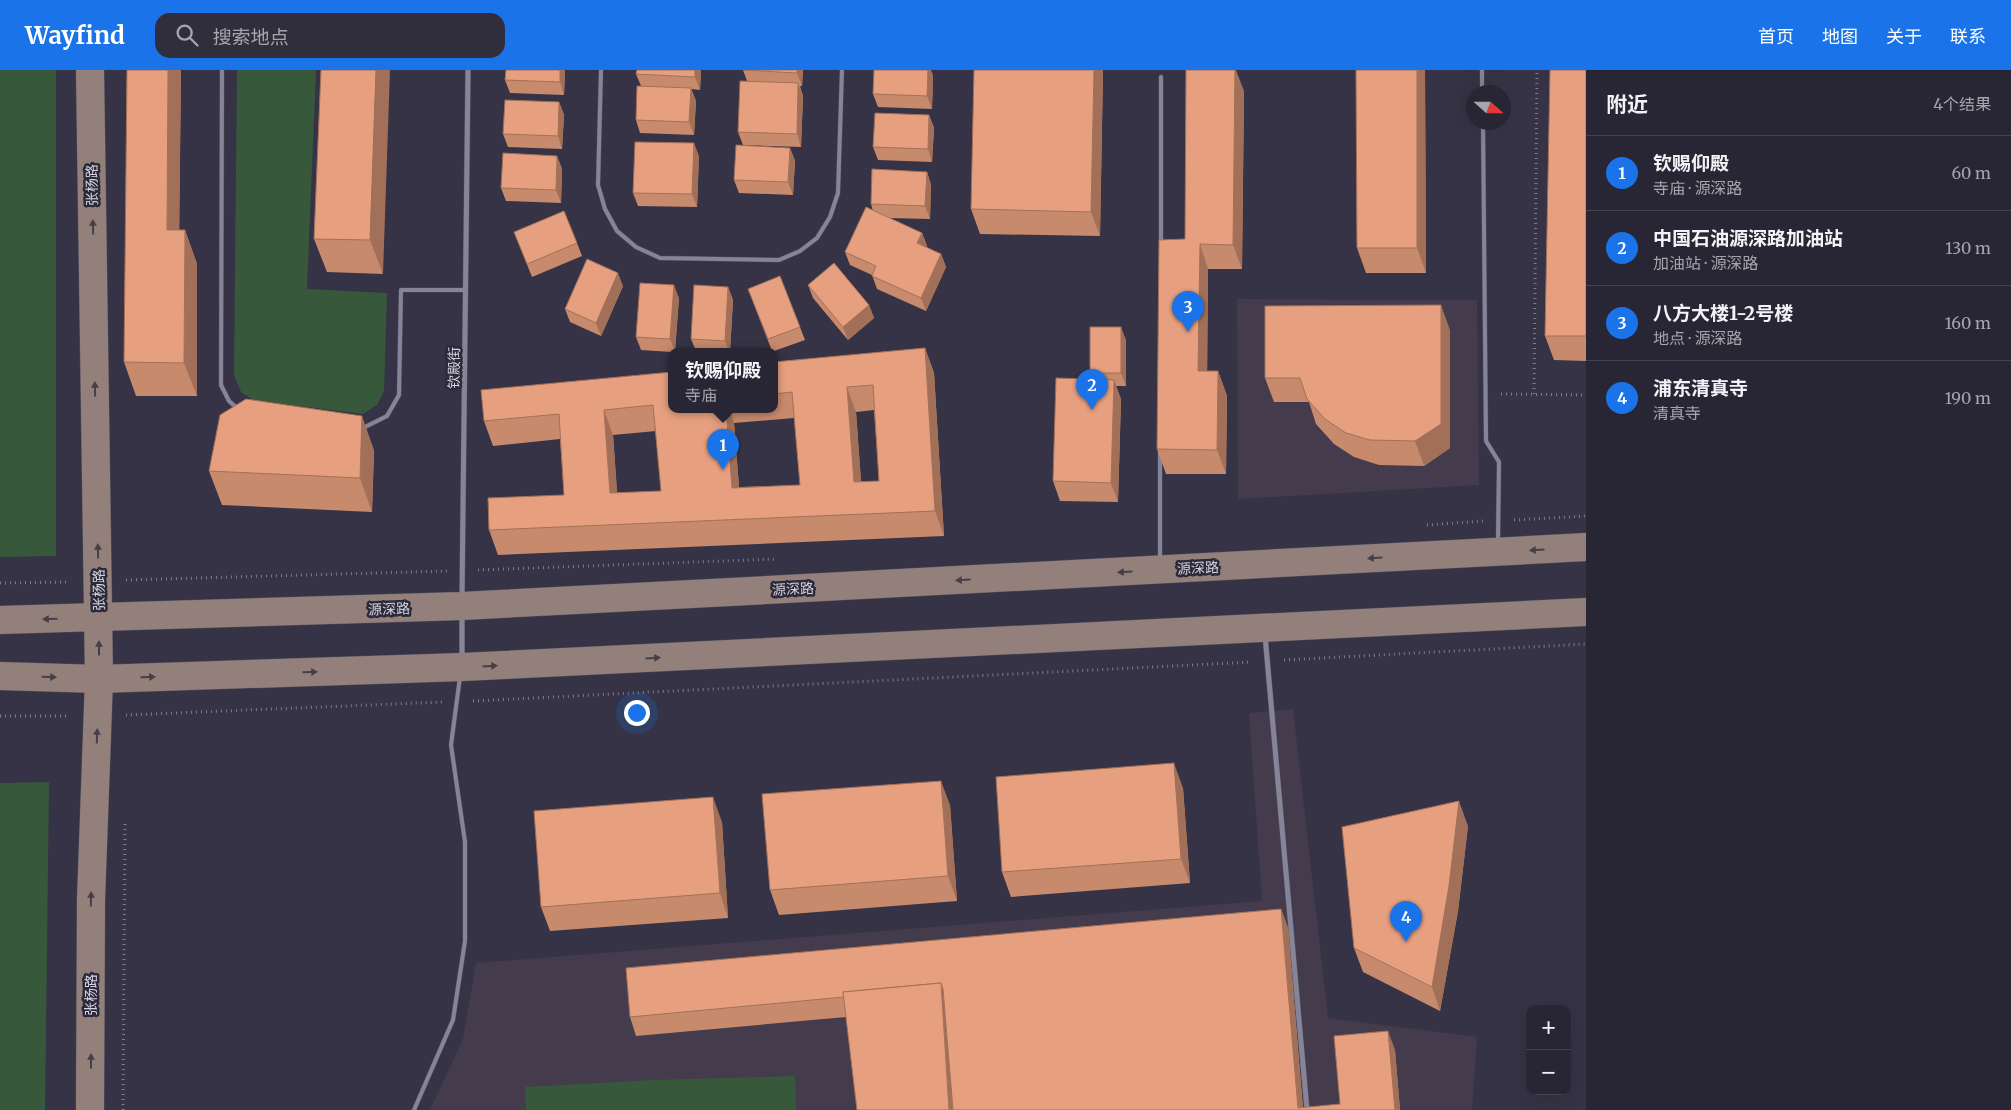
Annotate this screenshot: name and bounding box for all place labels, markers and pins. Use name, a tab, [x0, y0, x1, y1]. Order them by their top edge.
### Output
pin: 3	[1172, 291, 1204, 332]
pin: 2	[1076, 369, 1108, 410]
pin: 1	[707, 429, 739, 470]
pin: 4	[1390, 901, 1422, 942]

